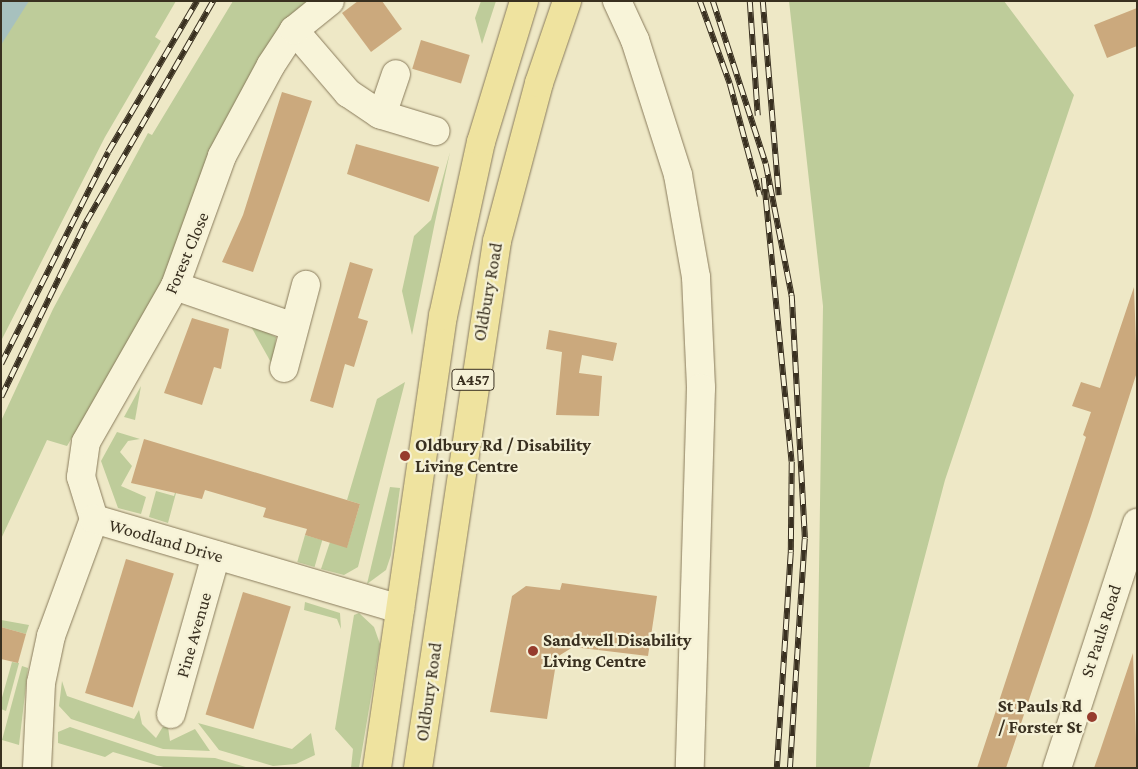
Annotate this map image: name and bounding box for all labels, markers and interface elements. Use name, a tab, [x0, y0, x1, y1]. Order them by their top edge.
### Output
street label: Forest Close	[160, 209, 214, 297]
street label: Oldbury Road	[469, 241, 507, 343]
road number: A457	[450, 366, 496, 394]
place label: Oldbury Rd / Disability Living Centre	[415, 435, 591, 478]
marker: Oldbury Rd / Disability Living Centre	[399, 450, 411, 462]
street label: Woodland Drive	[106, 514, 226, 568]
street label: St Pauls Road	[1076, 582, 1126, 680]
street label: Pine Avenue	[172, 590, 216, 680]
place label: Sandwell Disability Living Centre	[543, 630, 692, 672]
street label: Oldbury Road	[411, 641, 447, 743]
marker: Sandwell Disability Living Centre	[527, 645, 539, 657]
place label: St Pauls Rd / Forster St	[998, 696, 1082, 739]
marker: St Pauls Rd / Forster St	[1086, 711, 1098, 723]

